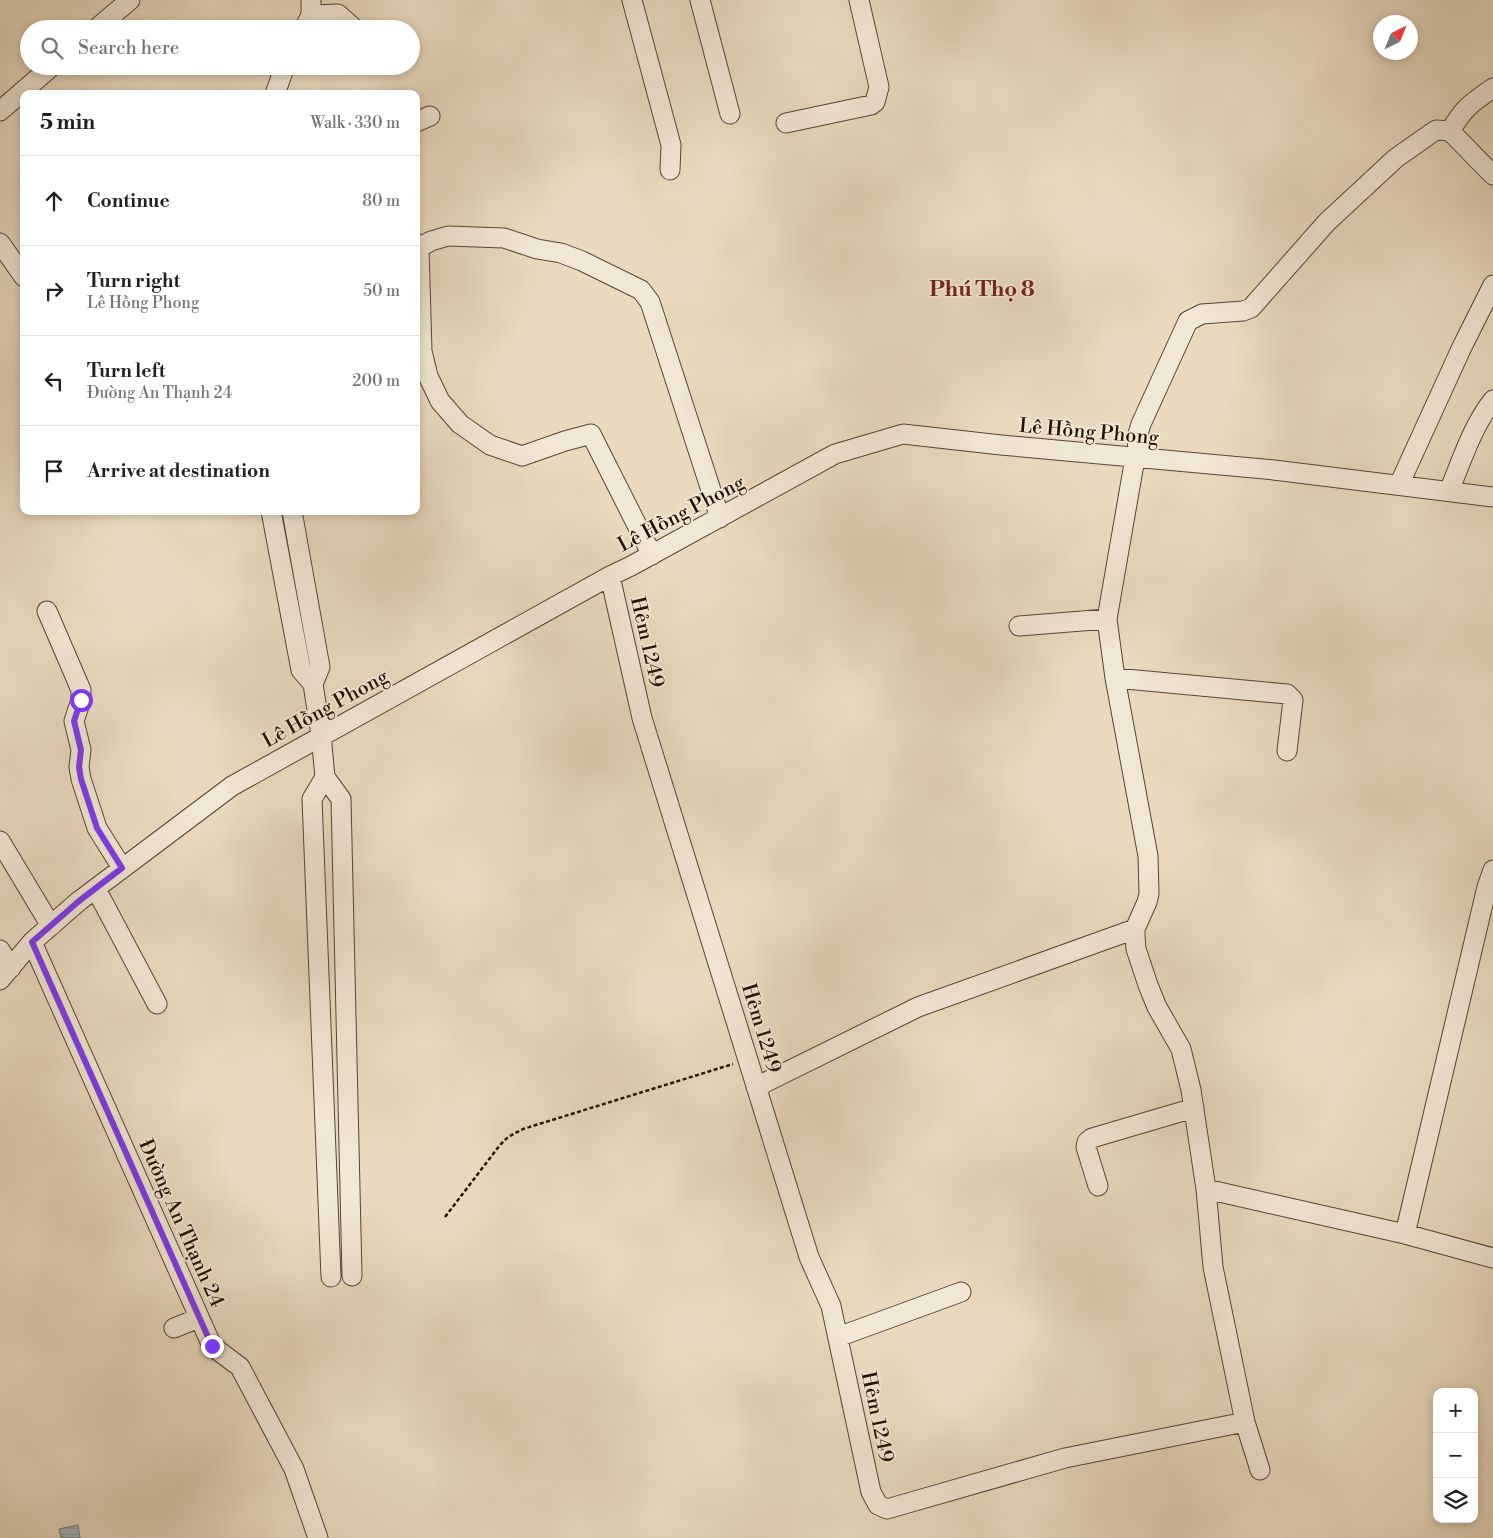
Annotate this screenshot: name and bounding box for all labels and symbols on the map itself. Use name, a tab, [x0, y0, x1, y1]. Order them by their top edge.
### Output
north arrow	[1373, 15, 1418, 60]
district label: Phú Thọ 8	[929, 276, 1035, 303]
street label: Lê Hồng Phong	[1018, 414, 1160, 451]
street label: Lê Hồng Phong	[614, 470, 750, 558]
street label: Hẻm 1249	[624, 595, 669, 690]
street label: Lê Hồng Phong	[258, 664, 394, 754]
route start	[70, 689, 93, 712]
street label: Hẻm 1249	[735, 981, 786, 1076]
street label: Đường An Thạnh 24	[132, 1136, 229, 1312]
route end	[201, 1335, 224, 1358]
street label: Hẻm 1249	[855, 1370, 898, 1465]

